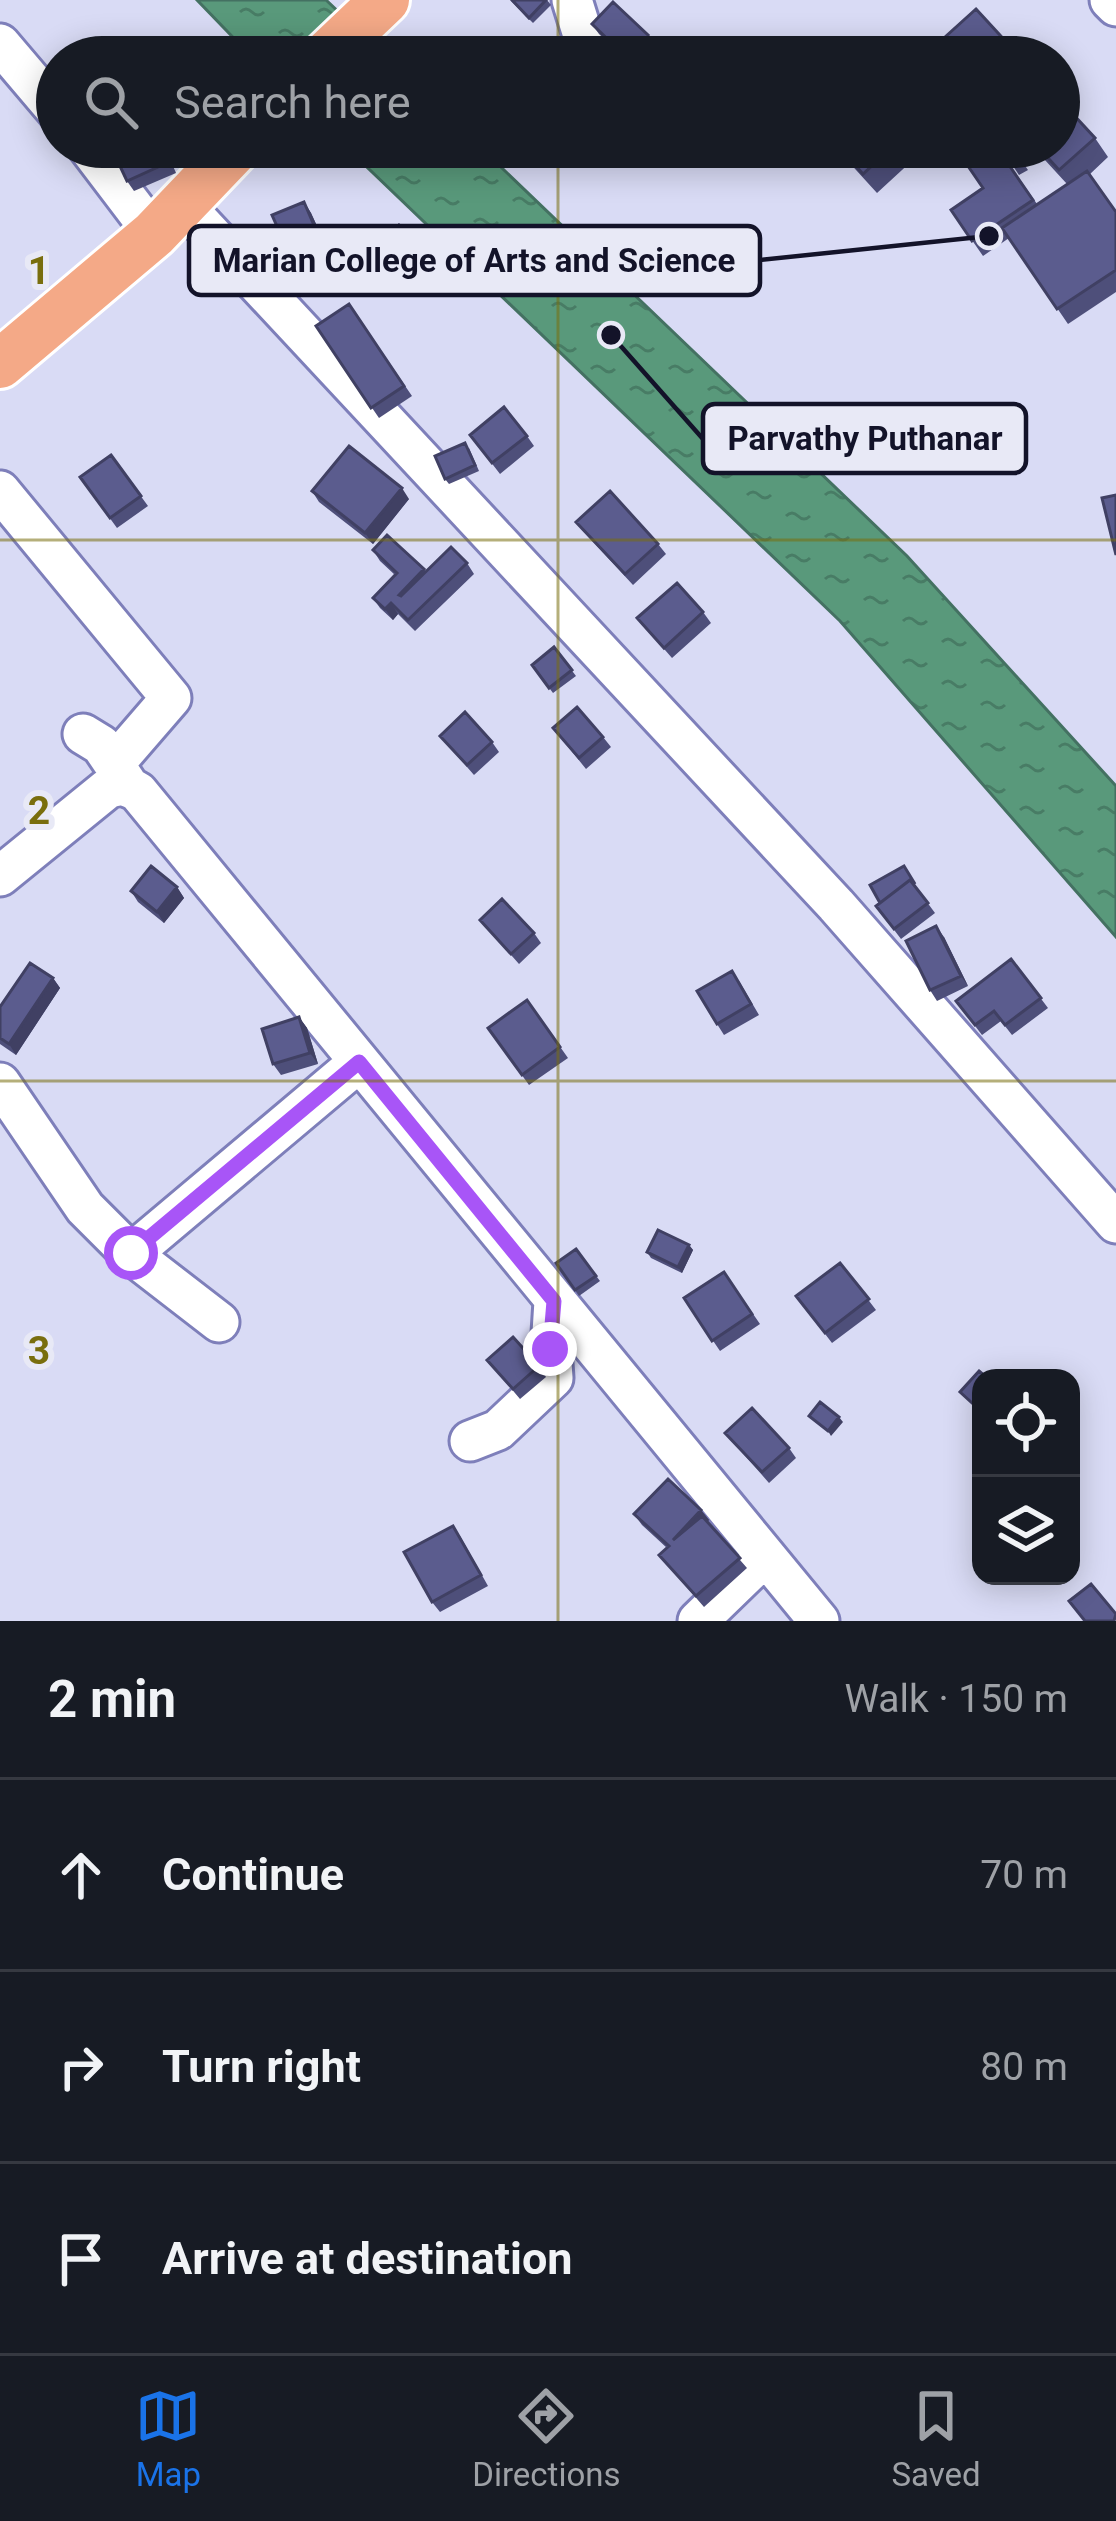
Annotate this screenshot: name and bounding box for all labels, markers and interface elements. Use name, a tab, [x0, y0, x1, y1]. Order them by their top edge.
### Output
search box	[36, 36, 1080, 168]
icon: search	[78, 69, 144, 135]
text: Search here	[174, 76, 411, 129]
callout: Marian College of Arts and Science	[189, 226, 760, 295]
text: Marian College of Arts and Science	[213, 241, 735, 280]
text: 1	[28, 248, 50, 294]
callout: Parvathy Puthanar	[703, 404, 1026, 473]
text: Parvathy Puthanar	[727, 419, 1003, 458]
text: 2	[28, 788, 50, 834]
route start	[104, 1226, 158, 1280]
route end	[523, 1322, 577, 1376]
text: 3	[28, 1328, 50, 1374]
map controls	[972, 1369, 1080, 1585]
button: locate	[972, 1369, 1080, 1477]
button: layers	[972, 1477, 1080, 1585]
text: 2 min	[48, 1670, 176, 1729]
text: Walk · 150 m	[844, 1676, 1068, 1722]
icon: ahead	[48, 1842, 114, 1908]
text: Continue	[162, 1848, 344, 1901]
text: 70 m	[980, 1852, 1068, 1898]
icon: right	[48, 2034, 114, 2100]
text: Turn right	[162, 2040, 361, 2093]
text: 80 m	[980, 2044, 1068, 2090]
icon: arrive	[48, 2226, 114, 2292]
text: Arrive at destination	[162, 2232, 573, 2285]
tab: Map	[135, 2383, 201, 2494]
tab: Directions	[472, 2383, 621, 2494]
tab: Saved	[891, 2383, 981, 2494]

